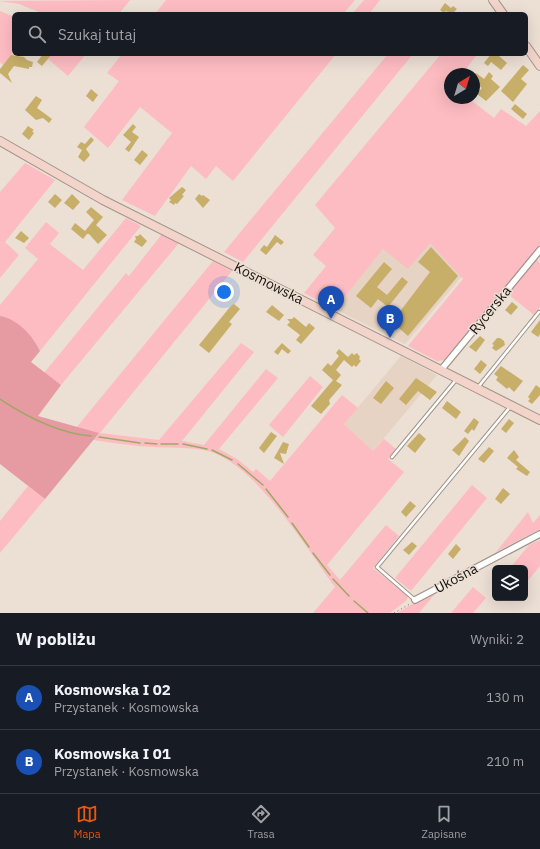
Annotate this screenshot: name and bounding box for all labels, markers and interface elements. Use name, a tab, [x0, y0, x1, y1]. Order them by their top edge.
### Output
search box	[12, 12, 528, 56]
icon: search	[26, 23, 48, 45]
text: Szukaj tutaj	[58, 25, 136, 44]
north arrow	[444, 68, 480, 104]
street label: Kosmowska	[231, 258, 307, 308]
your location	[214, 282, 234, 302]
street label: Rycerska	[465, 282, 515, 338]
pin: A	[318, 286, 344, 319]
pin: B	[377, 305, 403, 338]
street label: Ukośna	[431, 559, 481, 597]
map controls	[492, 565, 528, 601]
button: layers	[492, 565, 528, 601]
text: W pobliżu	[16, 628, 96, 650]
text: Wyniki: 2	[471, 631, 524, 648]
text: Kosmowska I 02	[54, 680, 171, 699]
text: A	[25, 689, 33, 706]
text: 130 m	[486, 689, 524, 706]
text: Przystanek · Kosmowska	[54, 699, 199, 716]
text: Kosmowska I 01	[54, 744, 171, 763]
text: B	[25, 753, 33, 770]
text: 210 m	[486, 753, 524, 770]
text: Przystanek · Kosmowska	[54, 763, 199, 780]
tab: Mapa	[74, 803, 101, 841]
tab: Trasa	[248, 803, 275, 841]
tab: Zapisane	[422, 803, 466, 841]

